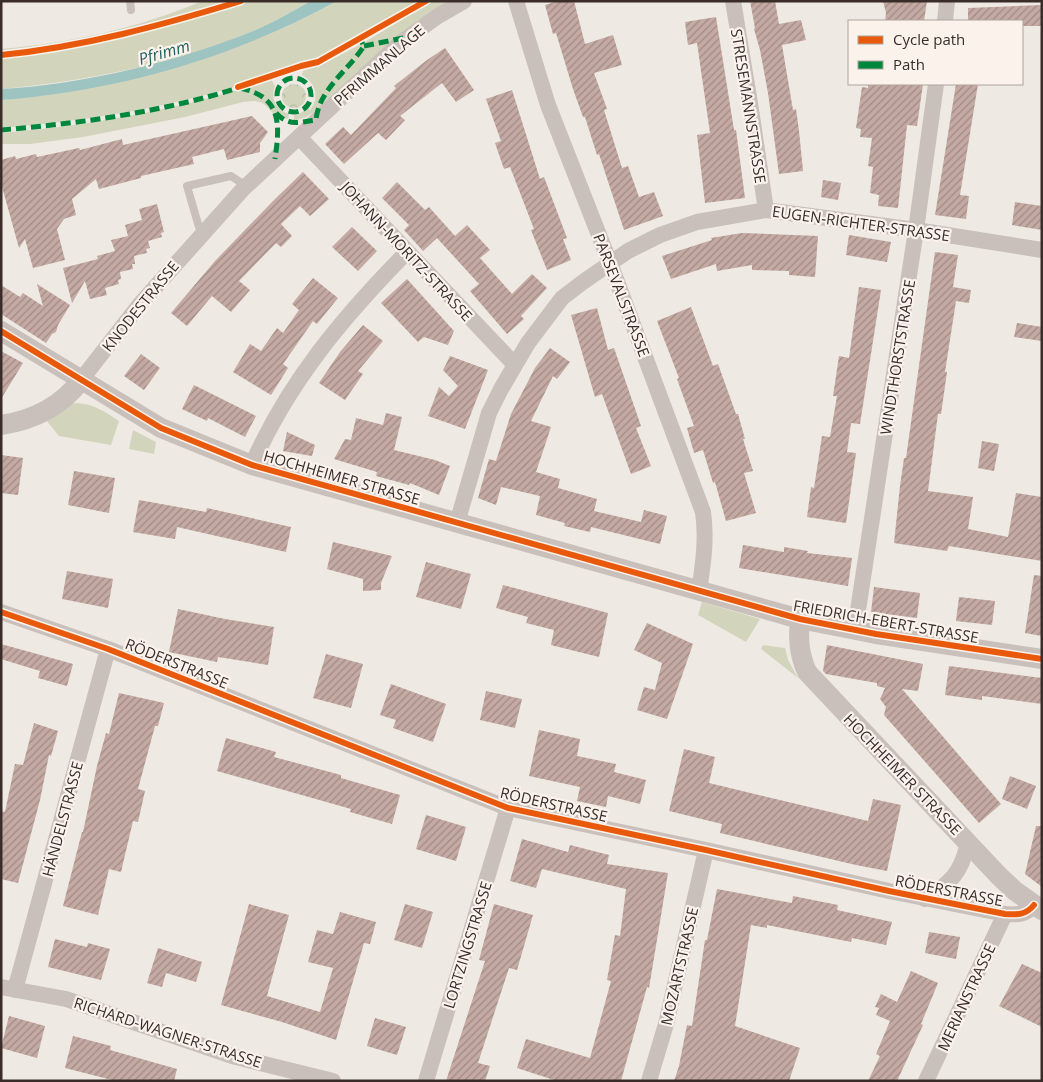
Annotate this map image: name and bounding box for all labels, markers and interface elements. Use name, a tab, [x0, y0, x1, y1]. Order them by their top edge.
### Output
street label: PFRIMMANLAGE	[329, 20, 429, 110]
legend	[848, 20, 1023, 85]
street label: STRESEMANNSTRASSE	[727, 27, 771, 185]
text: Cycle path	[893, 29, 965, 49]
water label: Pfrimm	[136, 34, 192, 70]
text: Path	[893, 54, 925, 74]
street label: JOHANN-MORITZ-STRASSE	[336, 175, 477, 325]
street label: EUGEN-RICHTER-STRASSE	[771, 201, 951, 245]
street label: PARSEVALSTRASSE	[589, 230, 655, 360]
street label: KNODESTRASSE	[97, 256, 183, 356]
street label: WINDTHORSTSTRASSE	[875, 278, 919, 436]
street label: HOCHHEIMER STRASSE	[261, 445, 423, 509]
street label: FRIEDRICH-EBERT-STRASSE	[792, 595, 980, 647]
street label: RÖDERSTRASSE	[123, 633, 231, 693]
street label: HOCHHEIMER STRASSE	[840, 709, 966, 839]
street label: HÄNDELSTRASSE	[37, 759, 87, 879]
street label: RÖDERSTRASSE	[498, 782, 610, 826]
street label: RÖDERSTRASSE	[893, 870, 1005, 910]
street label: LORTZINGSTRASSE	[438, 879, 496, 1011]
street label: MOZARTSTRASSE	[656, 905, 702, 1027]
street label: MERIANSTRASSE	[932, 940, 1000, 1054]
street label: RICHARD-WAGNER-STRASSE	[72, 992, 264, 1072]

